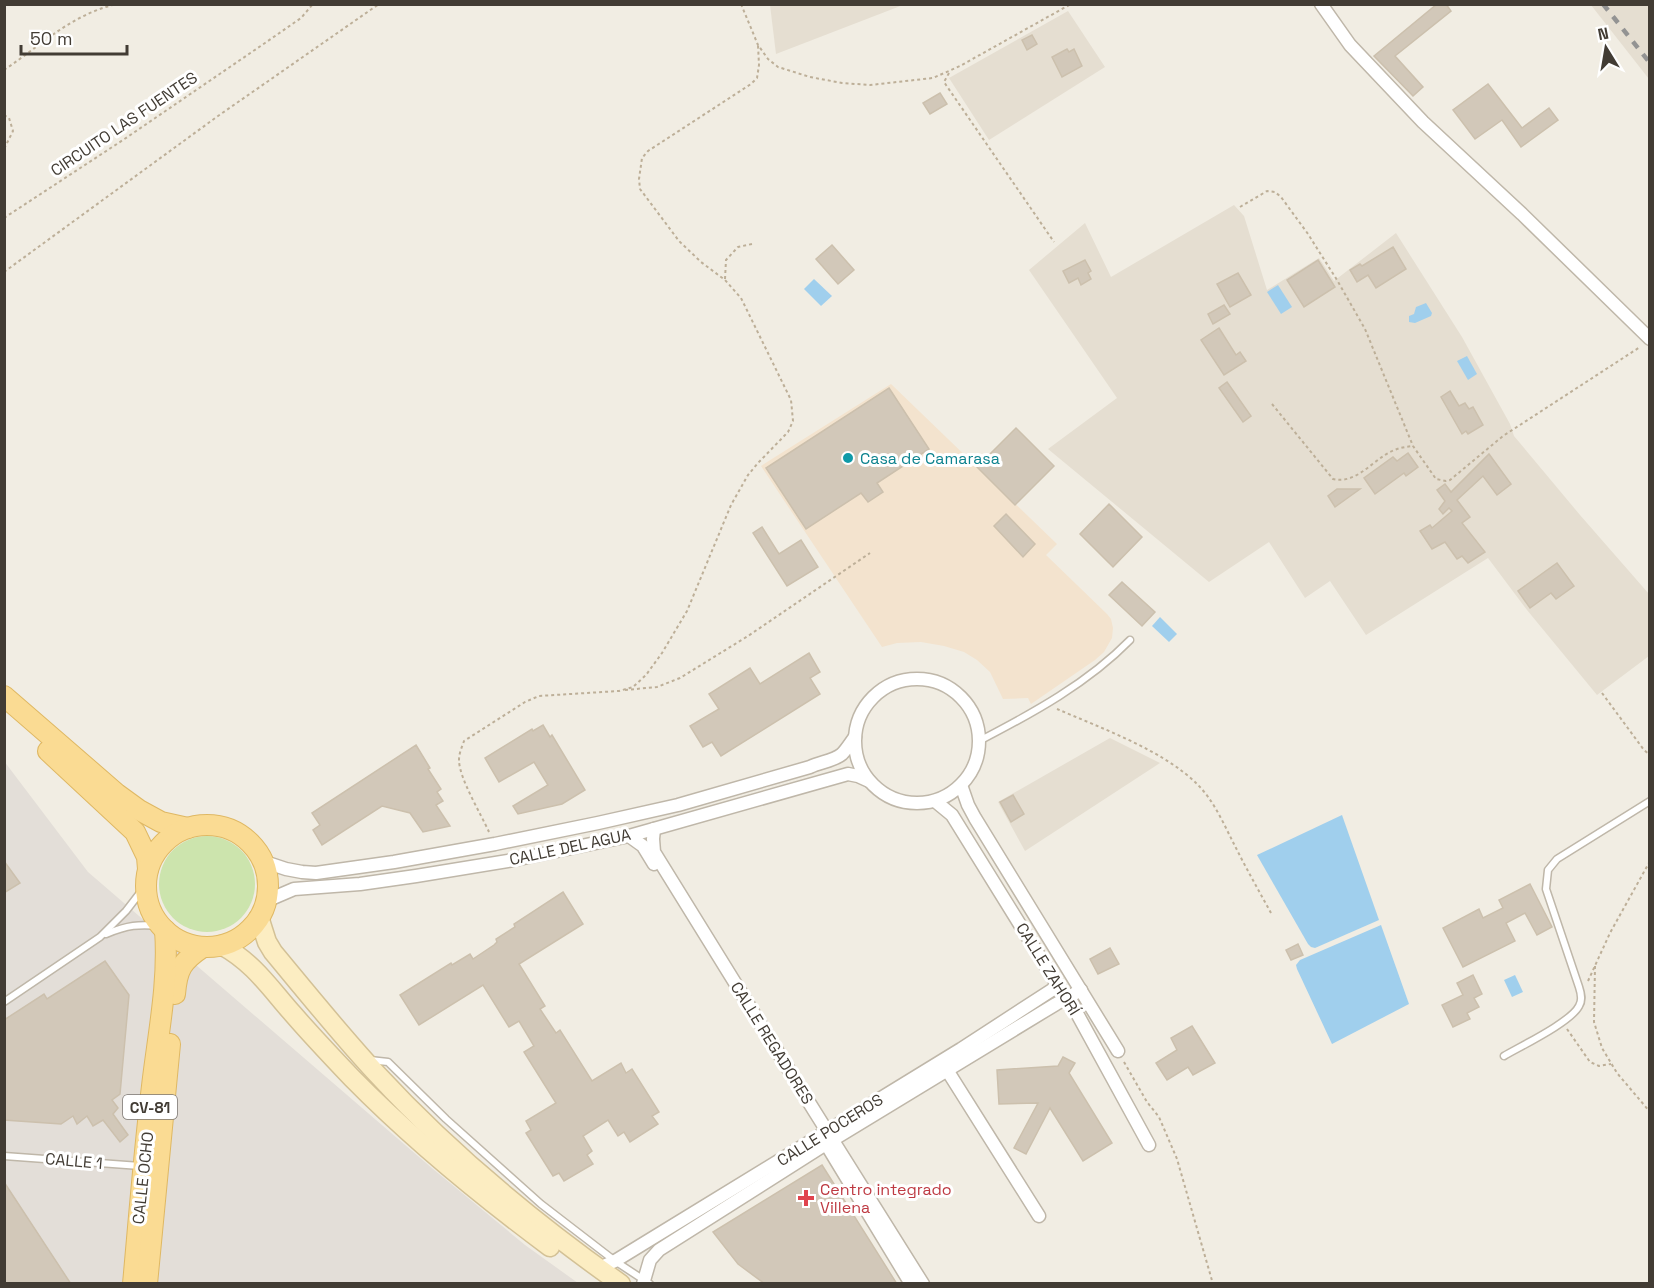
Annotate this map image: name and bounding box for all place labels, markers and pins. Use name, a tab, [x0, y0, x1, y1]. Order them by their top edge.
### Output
place label: Casa de Camarasa	[860, 448, 1000, 469]
marker: Casa de Camarasa	[841, 451, 855, 465]
place label: Centro integrado Villena	[820, 1179, 952, 1218]
marker: Centro integrado Villena	[797, 1189, 815, 1207]

